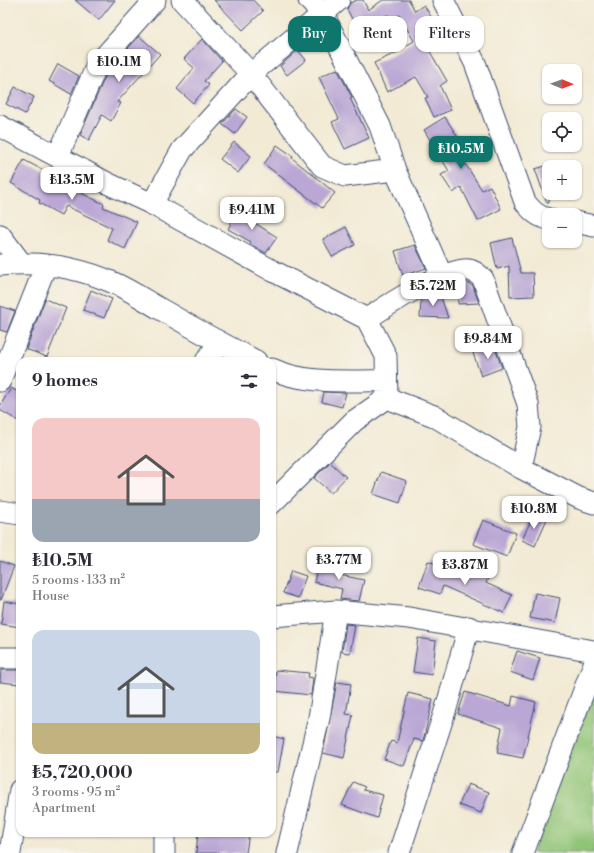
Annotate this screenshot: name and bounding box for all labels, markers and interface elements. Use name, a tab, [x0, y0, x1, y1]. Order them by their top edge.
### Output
chip: Buy	[288, 16, 341, 52]
chip: Rent	[349, 16, 407, 52]
chip: Filters	[415, 16, 484, 52]
pin: ₺10.1M	[86, 49, 152, 83]
text: ₺10.1M	[97, 54, 141, 70]
north arrow	[542, 64, 582, 104]
map controls	[542, 64, 582, 248]
button: locate	[542, 112, 582, 152]
pin: ₺10.5M	[428, 136, 494, 170]
text: ₺10.5M	[438, 141, 484, 157]
button: +	[542, 160, 582, 200]
pin: ₺13.5M	[39, 167, 105, 201]
text: ₺13.5M	[49, 172, 95, 188]
pin: ₺9.41M	[219, 197, 285, 231]
text: ₺9.41M	[229, 202, 275, 218]
button: −	[542, 208, 582, 248]
pin: ₺5.72M	[400, 273, 466, 307]
text: ₺5.72M	[410, 278, 456, 294]
pin: ₺9.84M	[455, 326, 521, 360]
text: ₺9.84M	[464, 331, 512, 347]
text: 9 homes	[32, 370, 98, 392]
icon: filters	[238, 370, 260, 392]
icon: home	[110, 444, 182, 516]
pin: ₺10.8M	[501, 496, 567, 530]
text: ₺10.8M	[511, 501, 557, 517]
pin: ₺3.77M	[306, 547, 372, 581]
text: ₺10.5M	[32, 550, 93, 572]
text: ₺3.77M	[316, 552, 362, 568]
pin: ₺3.87M	[432, 552, 498, 586]
text: ₺3.87M	[442, 557, 488, 573]
text: 5 rooms · 133 m²	[32, 572, 125, 588]
text: House	[32, 588, 69, 604]
icon: home	[110, 656, 182, 728]
text: ₺5,720,000	[32, 762, 133, 784]
text: 3 rooms · 95 m²	[32, 784, 120, 800]
text: Apartment	[32, 800, 96, 816]

